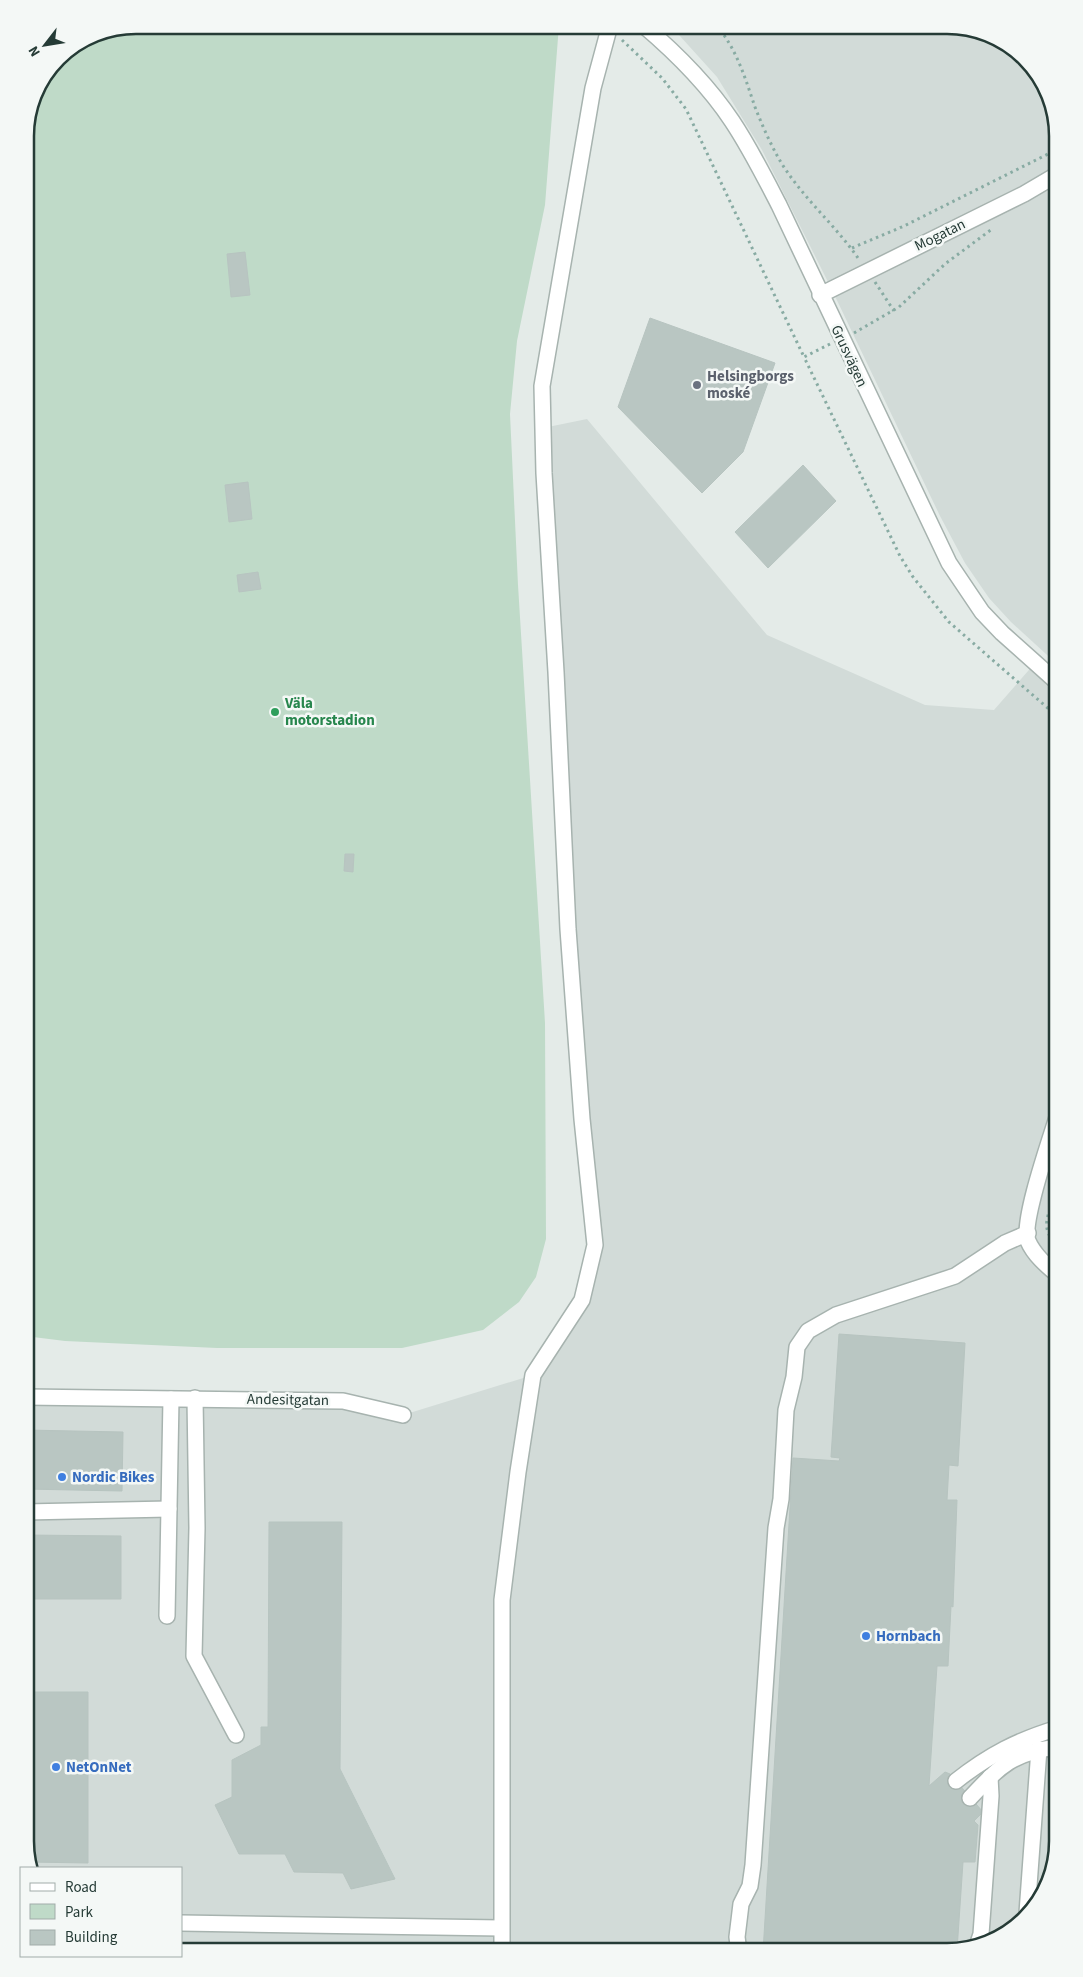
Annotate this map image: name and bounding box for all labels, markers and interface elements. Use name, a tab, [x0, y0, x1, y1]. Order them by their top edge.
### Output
north arrow	[20, 20, 70, 70]
text: N	[24, 42, 46, 60]
street label: Mogatan	[911, 214, 969, 256]
street label: Grusvägen	[826, 322, 872, 390]
place label: Helsingborgs moské	[707, 366, 794, 404]
marker: Helsingborgs moské	[691, 379, 703, 391]
place label: Väla motorstadion	[284, 693, 375, 731]
marker: Väla motorstadion	[269, 706, 281, 718]
street label: Andesitgatan	[247, 1389, 329, 1411]
place label: Nordic Bikes	[72, 1467, 155, 1488]
marker: Nordic Bikes	[56, 1471, 68, 1483]
place label: Hornbach	[876, 1626, 941, 1647]
marker: Hornbach	[860, 1630, 872, 1642]
place label: NetOnNet	[66, 1757, 132, 1778]
marker: NetOnNet	[50, 1761, 62, 1773]
legend	[20, 1867, 182, 1957]
text: Road	[65, 1877, 97, 1898]
text: Park	[65, 1902, 94, 1923]
text: Building	[65, 1927, 118, 1948]

